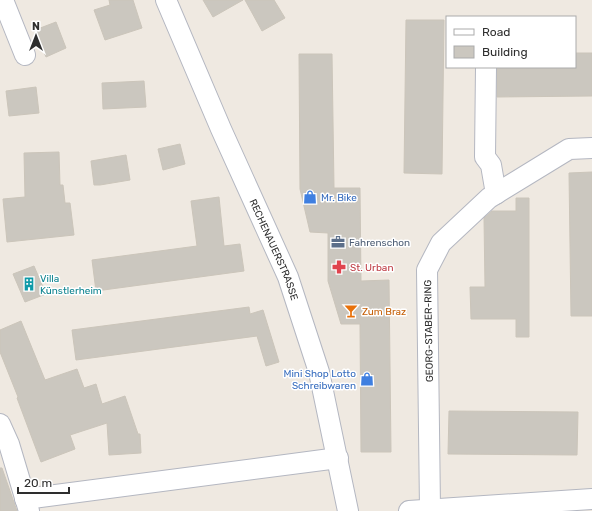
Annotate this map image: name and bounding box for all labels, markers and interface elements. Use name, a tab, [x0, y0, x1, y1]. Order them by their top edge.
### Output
north arrow	[16, 16, 56, 56]
legend	[446, 16, 576, 68]
text: N	[32, 20, 40, 33]
text: Road	[482, 25, 510, 39]
text: Building	[482, 45, 528, 59]
shop icon: Mr. Bike	[302, 189, 318, 205]
place label: Mr. Bike	[321, 192, 357, 204]
street label: RECHENAUERSTRASSE	[246, 197, 300, 302]
office icon: Fahrenschon	[330, 234, 346, 250]
place label: Fahrenschon	[349, 237, 410, 249]
pharmacy icon: St. Urban	[331, 259, 347, 275]
place label: St. Urban	[350, 262, 393, 274]
place label: Villa Künstlerheim	[40, 273, 102, 297]
building icon: Villa Künstlerheim	[21, 276, 37, 292]
street label: GEORG-STABER-RING	[422, 280, 436, 382]
bar icon: Zum Braz	[343, 303, 359, 319]
place label: Zum Braz	[362, 306, 406, 318]
place label: Mini Shop Lotto Schreibwaren	[283, 368, 356, 392]
shop icon: Mini Shop Lotto Schreibwaren	[359, 371, 375, 387]
scale bar	[18, 469, 69, 495]
text: 20 m	[24, 476, 52, 490]

